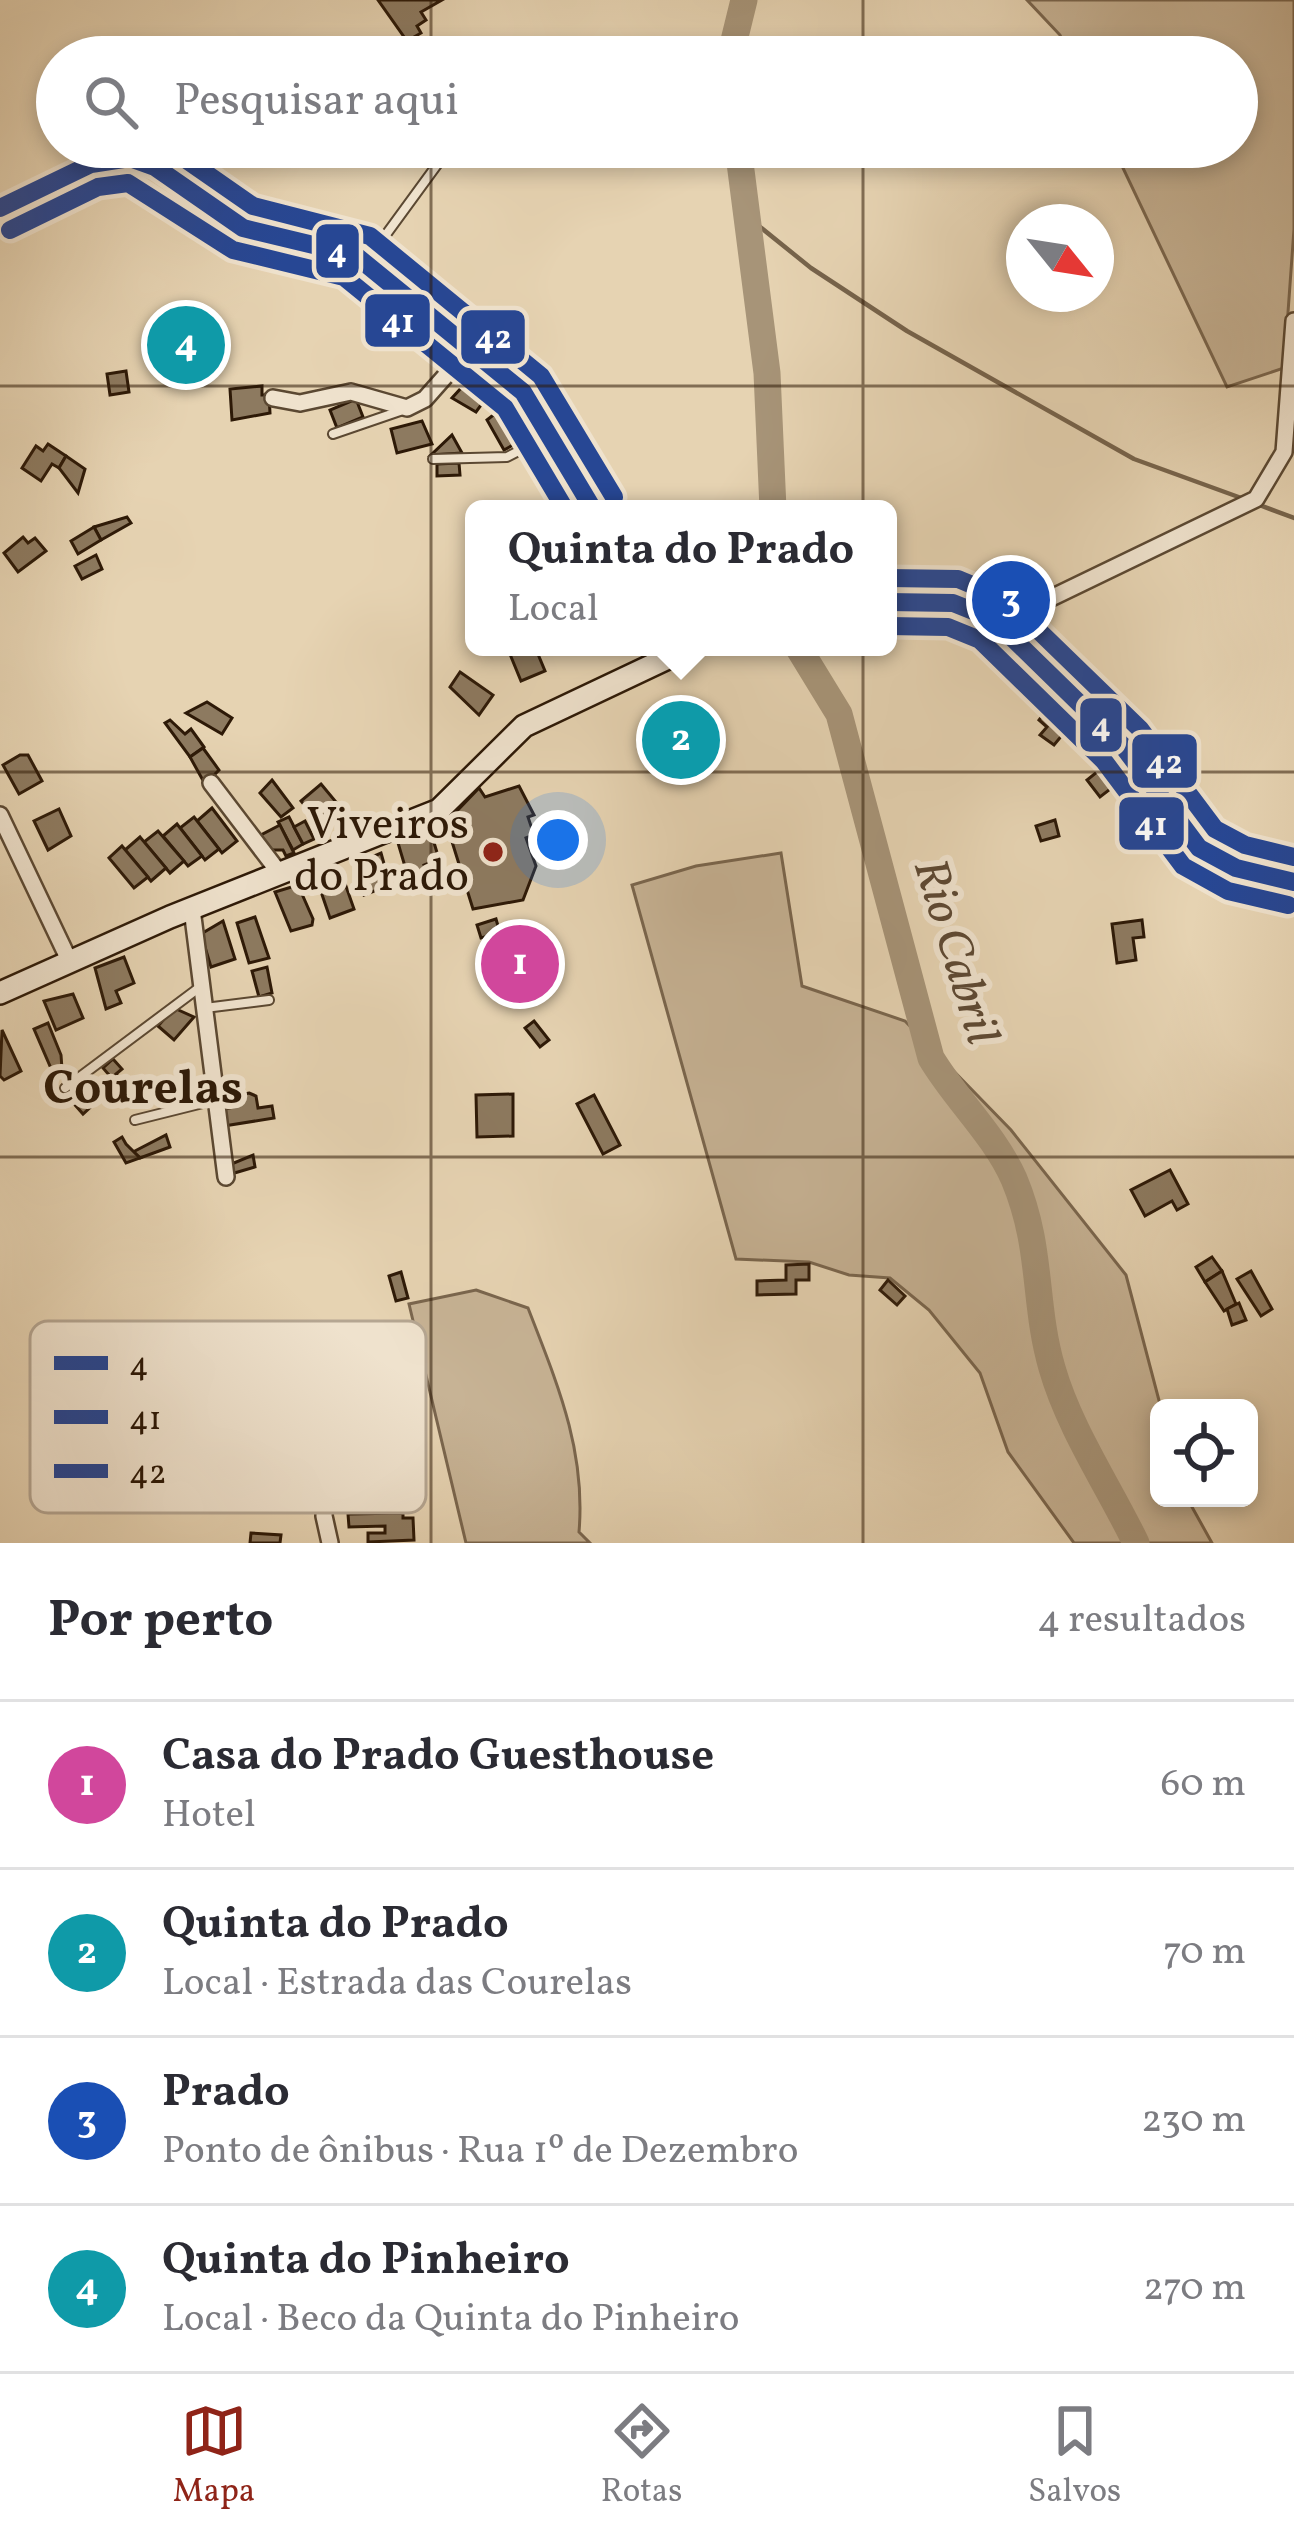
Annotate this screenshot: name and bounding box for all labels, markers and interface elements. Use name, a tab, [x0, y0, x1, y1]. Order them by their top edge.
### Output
search box	[36, 36, 1258, 168]
icon: search	[78, 69, 144, 135]
text: Pesquisar aqui	[174, 71, 459, 134]
north arrow	[1006, 204, 1114, 312]
line badge: 4	[314, 222, 361, 280]
text: 4	[327, 231, 347, 277]
line badge: 41	[363, 292, 432, 349]
pin: 4	[147, 300, 225, 390]
text: 41	[381, 301, 415, 347]
line badge: 42	[459, 308, 527, 366]
text: 42	[474, 317, 512, 363]
popup	[465, 500, 897, 656]
text: Quinta do Prado	[508, 520, 854, 583]
pin: 3	[972, 555, 1050, 645]
text: Local	[508, 583, 599, 637]
pin: 2	[642, 695, 720, 785]
line badge: 4	[1078, 696, 1124, 754]
text: 4	[1091, 705, 1111, 751]
line badge: 42	[1130, 732, 1199, 790]
text: 42	[1145, 742, 1183, 788]
place label: Viveiros do Prado	[294, 795, 469, 910]
line badge: 41	[1117, 795, 1186, 852]
text: 41	[1134, 804, 1168, 850]
your location	[528, 810, 588, 870]
marker: Viveiros do Prado	[480, 839, 506, 865]
water label: Rio Cabril	[894, 851, 1014, 1053]
pin: 1	[481, 919, 559, 1009]
district label: Courelas	[43, 1057, 243, 1124]
legend	[30, 1321, 426, 1513]
text: 4	[129, 1344, 149, 1390]
text: 41	[129, 1398, 162, 1444]
map controls	[1150, 1399, 1258, 1507]
button: locate	[1150, 1399, 1258, 1507]
text: 42	[129, 1452, 166, 1498]
text: Por perto	[48, 1586, 273, 1657]
text: 4 resultados	[1037, 1594, 1246, 1648]
text: Casa do Prado Guesthouse	[162, 1726, 714, 1789]
text: 1	[79, 1758, 95, 1812]
text: 60 m	[1161, 1758, 1246, 1812]
text: Hotel	[162, 1789, 256, 1843]
text: Quinta do Prado	[162, 1894, 509, 1957]
text: 2	[77, 1926, 97, 1980]
text: 70 m	[1163, 1926, 1246, 1980]
text: Local · Estrada das Courelas	[162, 1957, 632, 2011]
text: Prado	[162, 2062, 290, 2125]
text: 3	[77, 2094, 97, 2148]
text: 230 m	[1141, 2094, 1246, 2148]
text: Ponto de ônibus · Rua 1º de Dezembro	[162, 2125, 798, 2179]
text: Quinta do Pinheiro	[162, 2230, 570, 2293]
text: 4	[75, 2262, 99, 2316]
text: 270 m	[1143, 2262, 1246, 2316]
text: Local · Beco da Quinta do Pinheiro	[162, 2293, 740, 2347]
tab: Mapa	[173, 2398, 255, 2516]
tab: Rotas	[601, 2398, 682, 2516]
tab: Salvos	[1028, 2398, 1121, 2516]

